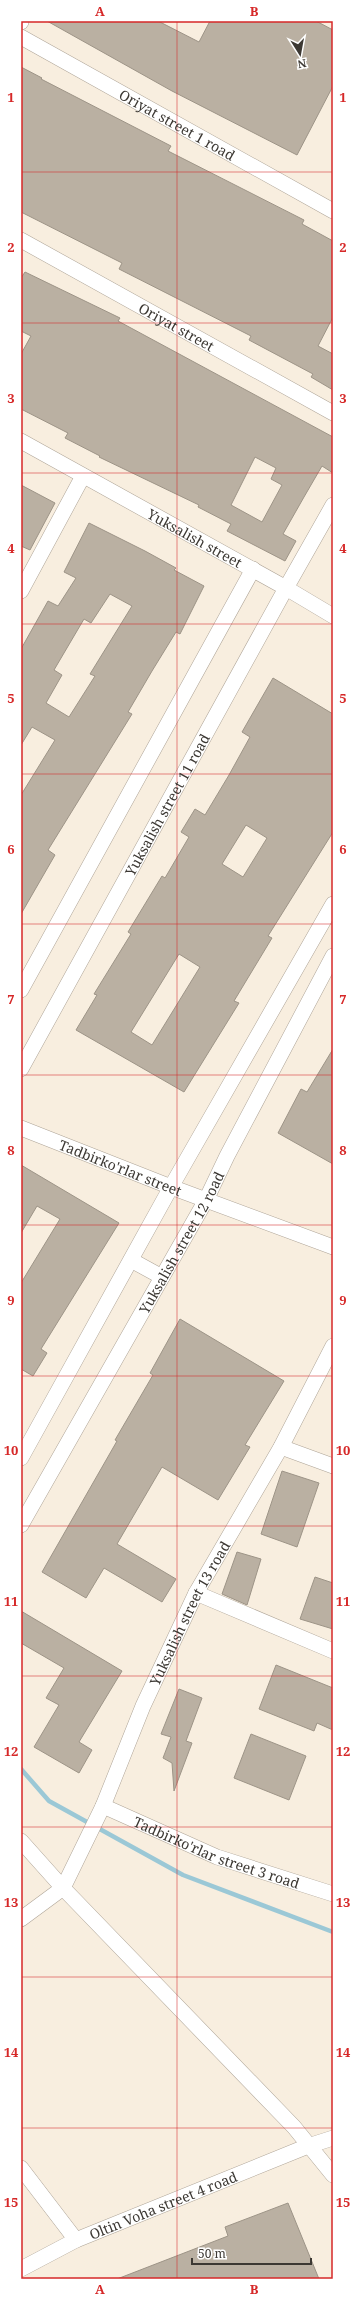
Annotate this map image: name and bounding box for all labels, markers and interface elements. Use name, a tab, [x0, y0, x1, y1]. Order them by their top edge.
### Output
text: A	[95, 2, 105, 20]
text: B	[250, 2, 259, 20]
north arrow	[280, 34, 320, 74]
text: N	[296, 56, 308, 73]
street label: Oriyat street 1 road	[116, 84, 239, 164]
text: 1	[7, 88, 15, 106]
text: 1	[339, 88, 347, 106]
text: 2	[7, 238, 15, 256]
text: 2	[339, 238, 347, 256]
street label: Oriyat street	[135, 298, 218, 355]
text: 3	[7, 389, 15, 407]
text: 3	[339, 389, 347, 407]
street label: Yuksalish street	[143, 503, 246, 571]
text: 4	[7, 539, 15, 557]
text: 4	[339, 539, 347, 557]
text: 5	[7, 689, 15, 707]
text: 5	[339, 689, 347, 707]
street label: Yuksalish street 11 road	[119, 730, 214, 880]
text: 6	[7, 840, 15, 858]
text: 6	[339, 840, 347, 858]
text: 7	[7, 990, 15, 1008]
text: 7	[339, 990, 347, 1008]
street label: Tadbirko'rlar street	[56, 1134, 185, 1200]
text: 8	[7, 1141, 15, 1159]
text: 8	[339, 1141, 347, 1159]
street label: Yuksalish street 12 road	[134, 1168, 228, 1318]
text: 9	[7, 1291, 15, 1309]
text: 9	[339, 1291, 347, 1309]
text: 10	[4, 1441, 18, 1459]
text: 10	[336, 1441, 350, 1459]
street label: Yuksalish street 13 road	[144, 1537, 234, 1689]
text: 11	[4, 1592, 18, 1610]
text: 11	[336, 1592, 350, 1610]
text: 12	[4, 1742, 18, 1760]
text: 12	[336, 1742, 350, 1760]
street label: Tadbirko'rlar street 3 road	[131, 1811, 303, 1892]
text: 13	[4, 1893, 18, 1911]
text: 13	[336, 1893, 350, 1911]
text: 14	[4, 2043, 19, 2061]
text: 14	[336, 2043, 351, 2061]
street label: Oltin Voha street 4 road	[86, 2166, 240, 2243]
text: 15	[4, 2193, 18, 2211]
text: 15	[336, 2193, 350, 2211]
scale bar	[192, 2240, 311, 2266]
text: 50 m	[198, 2245, 226, 2262]
text: A	[95, 2280, 105, 2298]
text: B	[250, 2280, 259, 2298]

